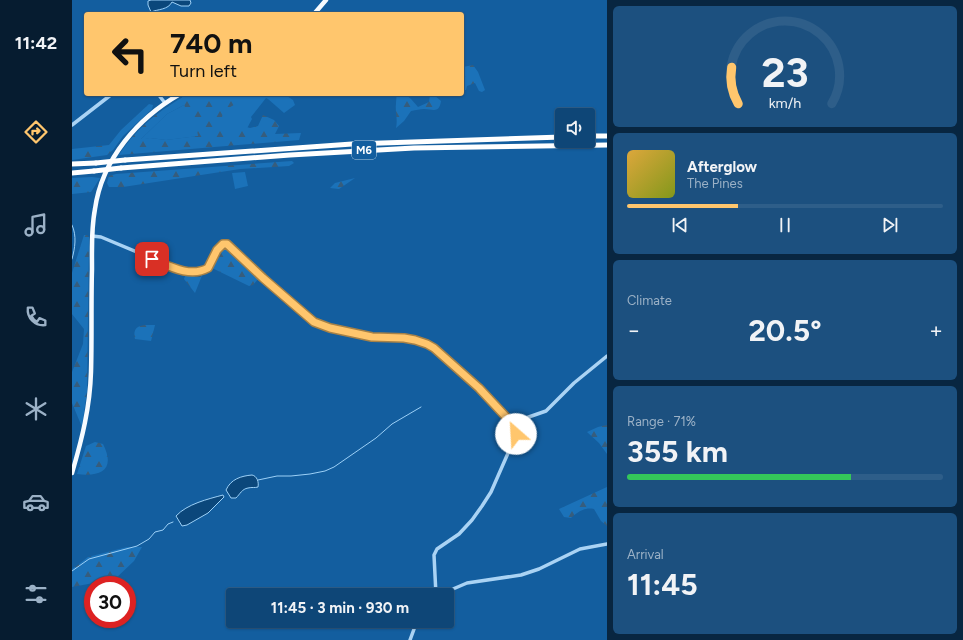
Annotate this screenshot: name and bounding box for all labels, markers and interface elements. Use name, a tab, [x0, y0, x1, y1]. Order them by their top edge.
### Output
text: 740 m	[170, 26, 253, 60]
icon: left	[104, 28, 156, 80]
text: 11:42	[15, 32, 57, 54]
text: 23	[761, 47, 809, 97]
text: Turn left	[170, 60, 237, 82]
text: km/h	[769, 94, 801, 112]
map controls	[555, 108, 595, 148]
button: sound	[555, 108, 595, 148]
icon: directions	[22, 118, 50, 146]
road number: M6	[352, 141, 376, 159]
text: Afterglow	[687, 158, 757, 176]
text: The Pines	[687, 176, 743, 191]
icon: music	[22, 211, 50, 239]
icon: previous	[669, 214, 691, 236]
icon: pause	[774, 214, 796, 236]
icon: next	[879, 214, 901, 236]
pin	[135, 242, 169, 276]
icon: arrive	[141, 248, 163, 270]
text: Climate	[627, 293, 672, 308]
icon: phone	[22, 303, 50, 331]
text: 20.5°	[748, 312, 822, 349]
text: −	[627, 317, 641, 344]
text: +	[929, 317, 943, 344]
icon: climate	[22, 395, 50, 423]
position arrow	[495, 413, 537, 455]
text: Range · 71%	[627, 414, 696, 429]
text: 355 km	[627, 433, 728, 470]
icon: car	[22, 488, 50, 516]
text: Arrival	[627, 547, 664, 562]
text: 11:45	[627, 566, 698, 603]
speed limit sign: 30	[84, 576, 136, 628]
icon: filters	[22, 580, 50, 608]
text: 11:45 · 3 min · 930 m	[271, 599, 409, 617]

